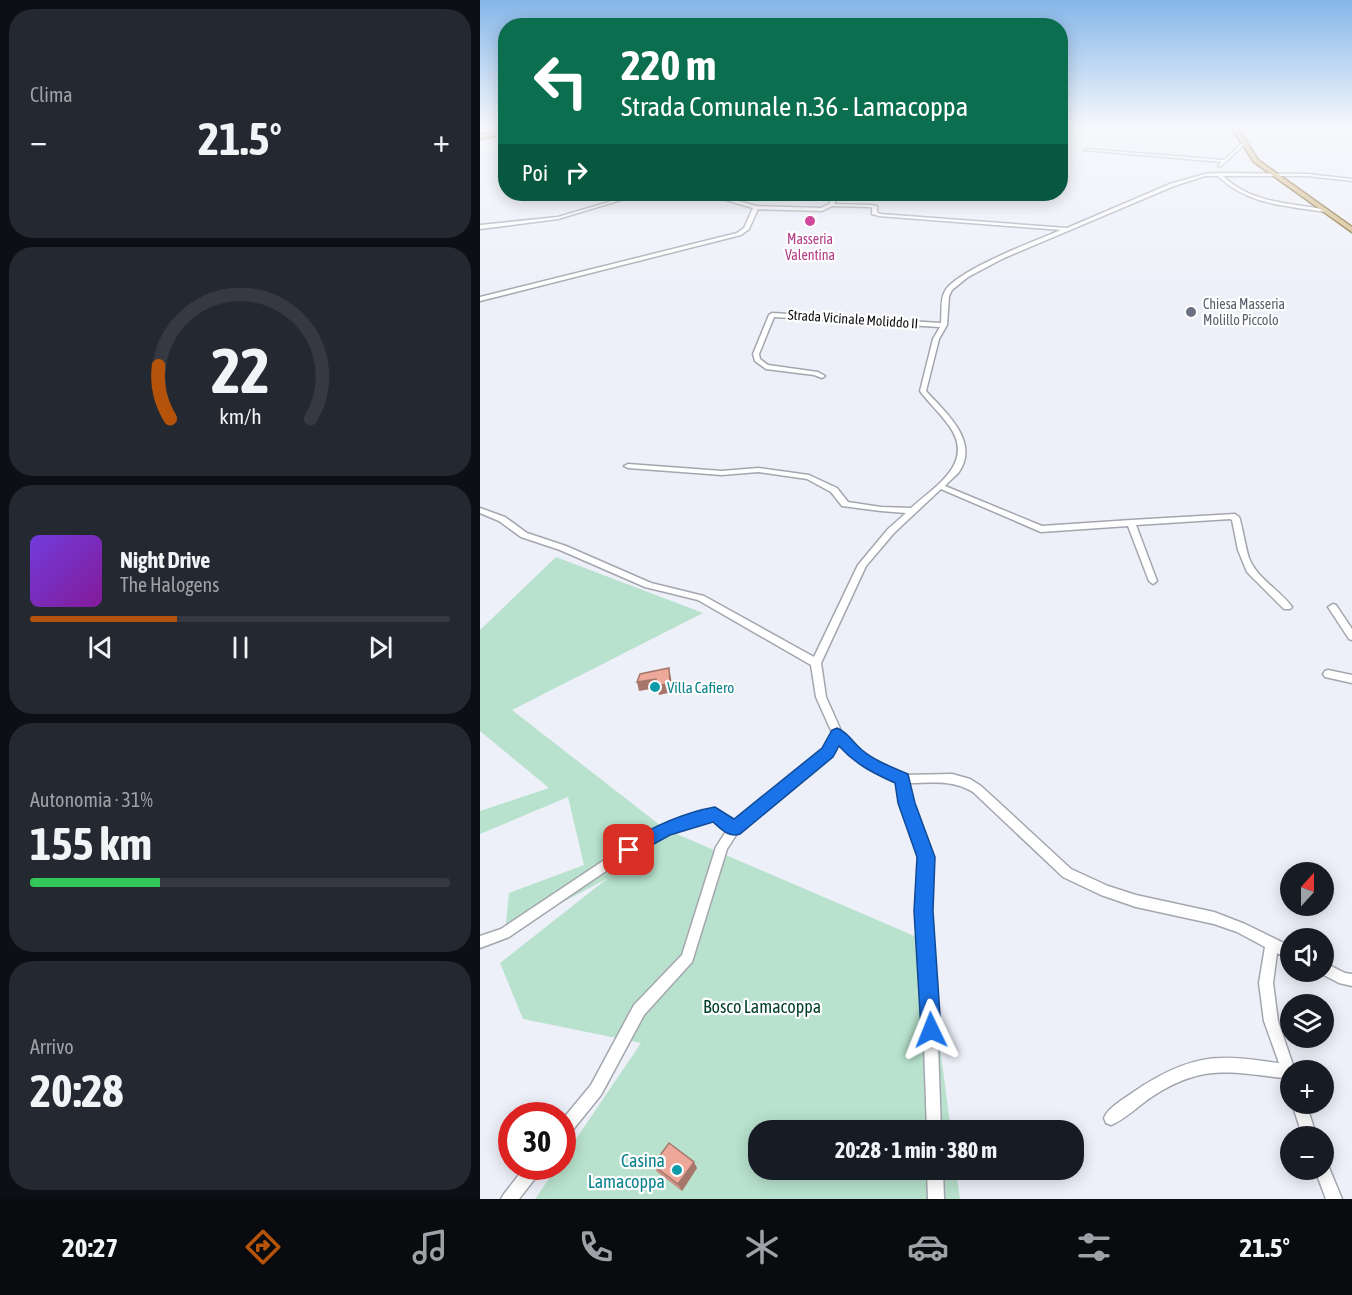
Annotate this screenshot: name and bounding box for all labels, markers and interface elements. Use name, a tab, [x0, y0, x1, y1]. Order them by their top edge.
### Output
text: 220 m	[621, 41, 716, 89]
icon: left	[522, 42, 600, 120]
text: Clima	[30, 83, 73, 106]
text: Strada Comunale n.36 - Lamacoppa	[621, 91, 968, 122]
text: 21.5°	[198, 113, 282, 165]
text: −	[30, 121, 47, 159]
text: +	[433, 121, 450, 159]
icon: right	[560, 156, 593, 189]
text: Poi	[522, 160, 548, 186]
marker: Masseria Valentina	[803, 214, 817, 228]
place label: Masseria Valentina	[785, 231, 835, 263]
place label: Chiesa Masseria Molillo Piccolo	[1203, 296, 1285, 328]
marker: Chiesa Masseria Molillo Piccolo	[1184, 305, 1198, 319]
street label: Strada Vicinale Moliddo II	[787, 306, 919, 332]
text: 22	[211, 335, 269, 406]
text: km/h	[219, 404, 261, 429]
text: Night Drive	[120, 547, 210, 573]
text: The Halogens	[120, 573, 219, 596]
icon: previous	[84, 631, 117, 664]
icon: pause	[224, 631, 257, 664]
icon: next	[364, 631, 397, 664]
place label: Villa Cafiero	[667, 679, 734, 696]
marker: Villa Cafiero	[648, 680, 662, 694]
text: Autonomia · 31%	[30, 788, 153, 811]
text: 155 km	[30, 818, 152, 870]
pin	[603, 824, 654, 875]
icon: arrive	[612, 833, 645, 866]
north arrow	[1280, 862, 1334, 916]
map controls	[1280, 862, 1334, 1180]
button: sound	[1280, 928, 1334, 982]
button: layers	[1280, 994, 1334, 1048]
park label: Bosco Lamacoppa	[703, 996, 821, 1017]
position arrow	[899, 998, 963, 1062]
text: Arrivo	[30, 1035, 74, 1058]
button: +	[1280, 1060, 1334, 1114]
text: 20:28	[30, 1065, 124, 1117]
speed limit sign: 30	[498, 1102, 576, 1180]
button: −	[1280, 1126, 1334, 1180]
text: 20:28 · 1 min · 380 m	[835, 1137, 997, 1163]
place label: Casina Lamacoppa	[588, 1150, 665, 1192]
marker: Casina Lamacoppa	[670, 1163, 684, 1177]
icon: directions	[242, 1226, 284, 1268]
icon: music	[409, 1226, 451, 1268]
icon: phone	[575, 1226, 617, 1268]
icon: climate	[741, 1226, 783, 1268]
icon: car	[907, 1226, 949, 1268]
icon: filters	[1073, 1226, 1115, 1268]
text: 20:27	[62, 1232, 118, 1263]
text: 21.5°	[1240, 1232, 1290, 1263]

